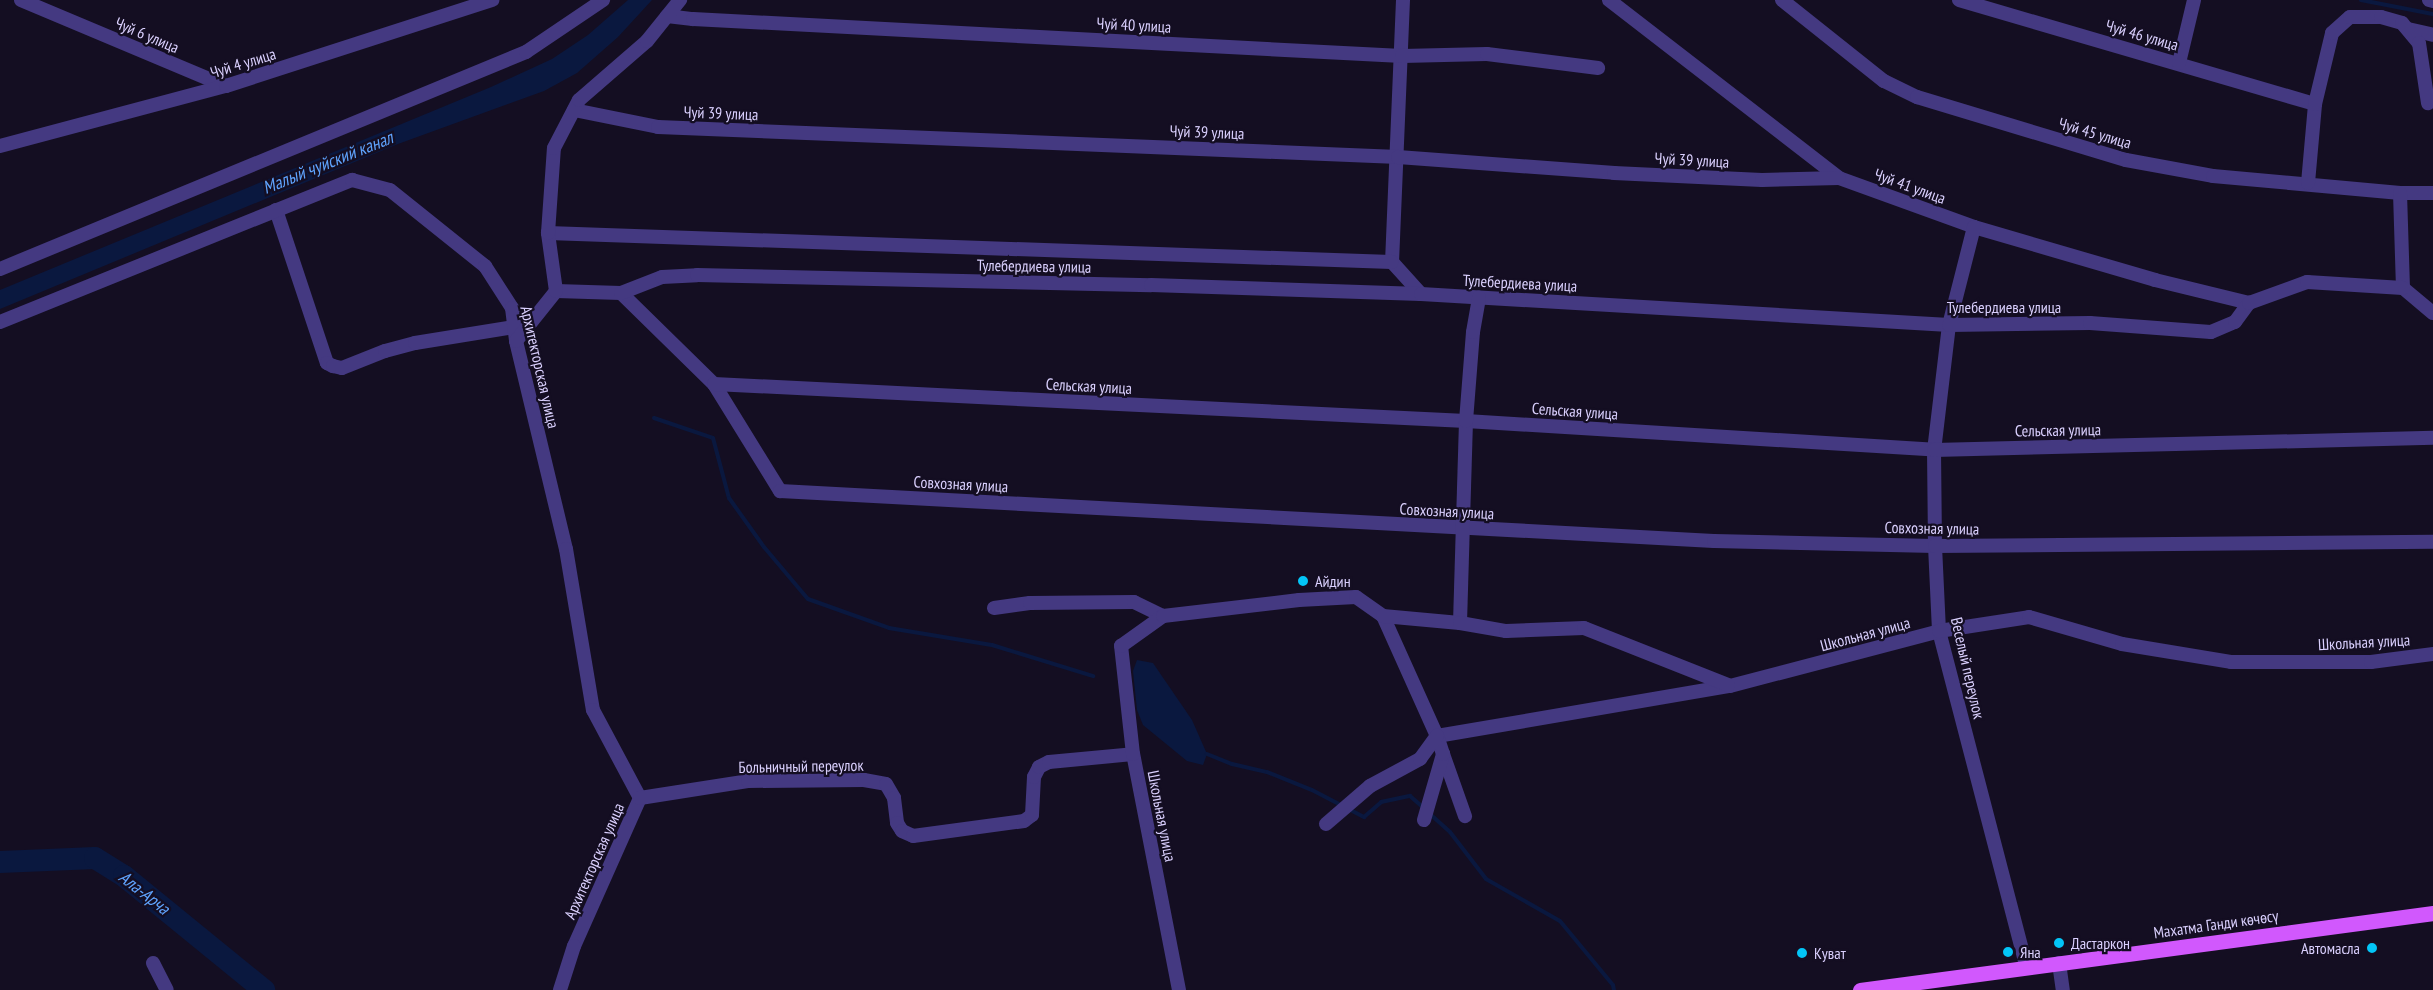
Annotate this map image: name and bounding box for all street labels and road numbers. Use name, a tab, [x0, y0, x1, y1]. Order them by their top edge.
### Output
street label: Чуй 6 улица	[112, 13, 182, 57]
street label: Чуй 40 улица	[1096, 13, 1172, 37]
street label: Чуй 46 улица	[2103, 15, 2181, 55]
street label: Чуй 4 улица	[208, 44, 278, 82]
street label: Чуй 39 улица	[683, 102, 759, 124]
street label: Чуй 45 улица	[2056, 113, 2134, 153]
street label: Чуй 39 улица	[1169, 121, 1245, 143]
street label: Чуй 39 улица	[1654, 148, 1730, 172]
street label: Чуй 41 улица	[1872, 164, 1948, 208]
street label: Тулебердиева улица	[977, 255, 1091, 277]
street label: Тулебердиева улица	[1462, 270, 1578, 296]
street label: Тулебердиева улица	[1947, 297, 2061, 317]
street label: Архитекторская улица	[517, 304, 563, 430]
street label: Сельская улица	[1045, 374, 1133, 398]
street label: Сельская улица	[1531, 398, 1619, 424]
street label: Сельская улица	[2015, 420, 2101, 440]
street label: Совхозная улица	[913, 472, 1009, 496]
street label: Совхозная улица	[1399, 499, 1495, 523]
street label: Совхозная улица	[1884, 518, 1980, 538]
street label: Школьная улица	[1818, 613, 1912, 655]
street label: Веселый переулок	[1947, 615, 1989, 721]
street label: Школьная улица	[2317, 630, 2411, 654]
street label: Больничный переулок	[738, 755, 864, 777]
street label: Школьная улица	[1144, 769, 1180, 863]
street label: Архитекторская улица	[560, 800, 628, 922]
street label: Махатма Ганди көчөсү	[2152, 906, 2280, 942]

